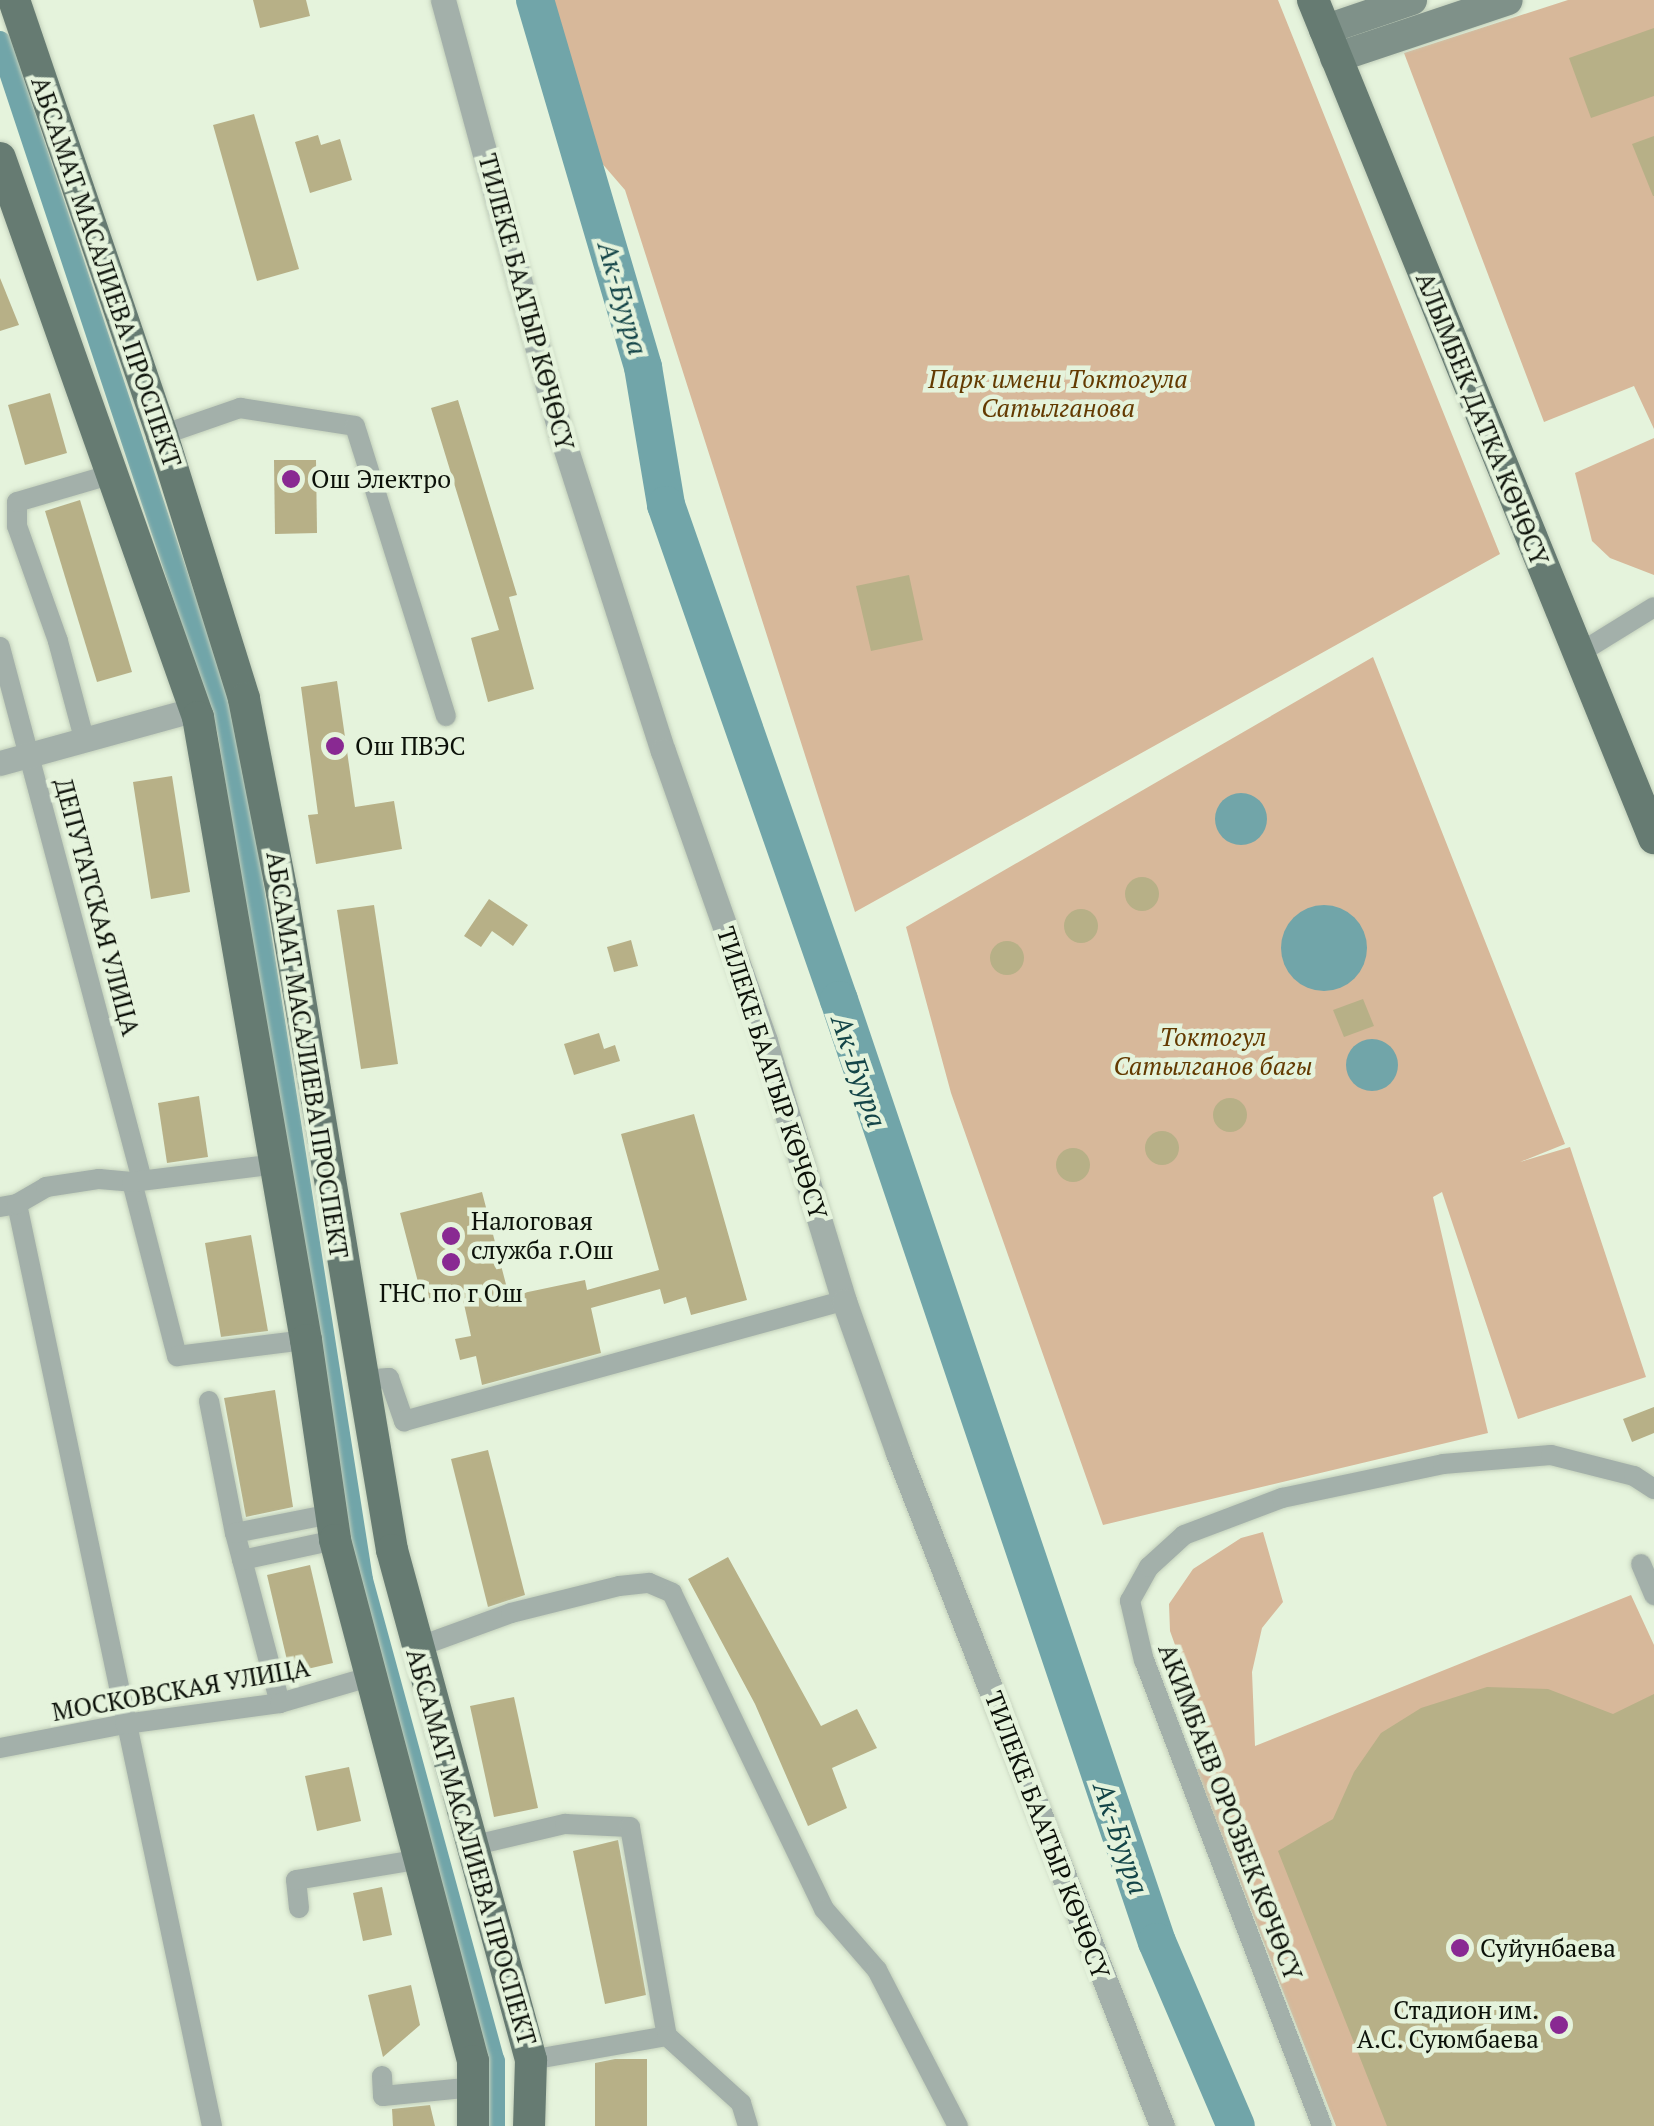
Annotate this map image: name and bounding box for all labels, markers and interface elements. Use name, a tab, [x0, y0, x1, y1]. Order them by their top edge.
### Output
street label: АБСАМАТ МАСАЛИЕВА ПРОСПЕКТ	[25, 72, 187, 472]
street label: ТИЛЕКЕ БААТЫР КӨЧӨСҮ	[472, 151, 580, 453]
water label: Ак-Буура	[591, 237, 655, 359]
street label: АЛЫМБЕК ДАТКА КӨЧӨСҮ	[1409, 268, 1555, 570]
park label: Парк имени Токтогула Сатылганова	[928, 365, 1188, 424]
place label: Ош Электро	[311, 464, 451, 494]
marker: Ош Электро	[280, 468, 302, 490]
place label: Ош ПВЭС	[355, 731, 466, 761]
marker: Ош ПВЭС	[324, 735, 346, 757]
street label: ДЕПУТАТСКАЯ УЛИЦА	[48, 775, 146, 1039]
street label: АБСАМАТ МАСАЛИЕВА ПРОСПЕКТ	[260, 849, 354, 1261]
street label: ТИЛЕКЕ БААТЫР КӨЧӨСҮ	[711, 923, 833, 1223]
water label: Ак-Буура	[824, 1010, 894, 1132]
park label: Токтогул Сатылганов багы	[1113, 1023, 1313, 1082]
place label: Налоговая служба г.Ош	[471, 1207, 614, 1266]
marker: Налоговая служба г.Ош	[440, 1225, 462, 1247]
marker: ГНС по г Ош	[440, 1251, 462, 1273]
place label: ГНС по г Ош	[379, 1278, 523, 1308]
street label: АКИМБАЕВ ОРОЗБЕК КӨЧӨСҮ	[1152, 1640, 1308, 1984]
street label: АБСАМАТ МАСАЛИЕВА ПРОСПЕКТ	[400, 1645, 542, 2049]
street label: МОСКОВСКАЯ УЛИЦА	[49, 1652, 313, 1728]
street label: ТИЛЕКЕ БААТЫР КӨЧӨСҮ	[978, 1687, 1116, 1983]
water label: Ак-Буура	[1086, 1777, 1156, 1899]
place label: Суйунбаева	[1480, 1933, 1616, 1963]
marker: Суйунбаева	[1449, 1937, 1471, 1959]
place label: Стадион им. А.С. Суюмбаева	[1356, 1996, 1539, 2055]
marker: Стадион им. А.С. Суюмбаева	[1548, 2014, 1570, 2036]

